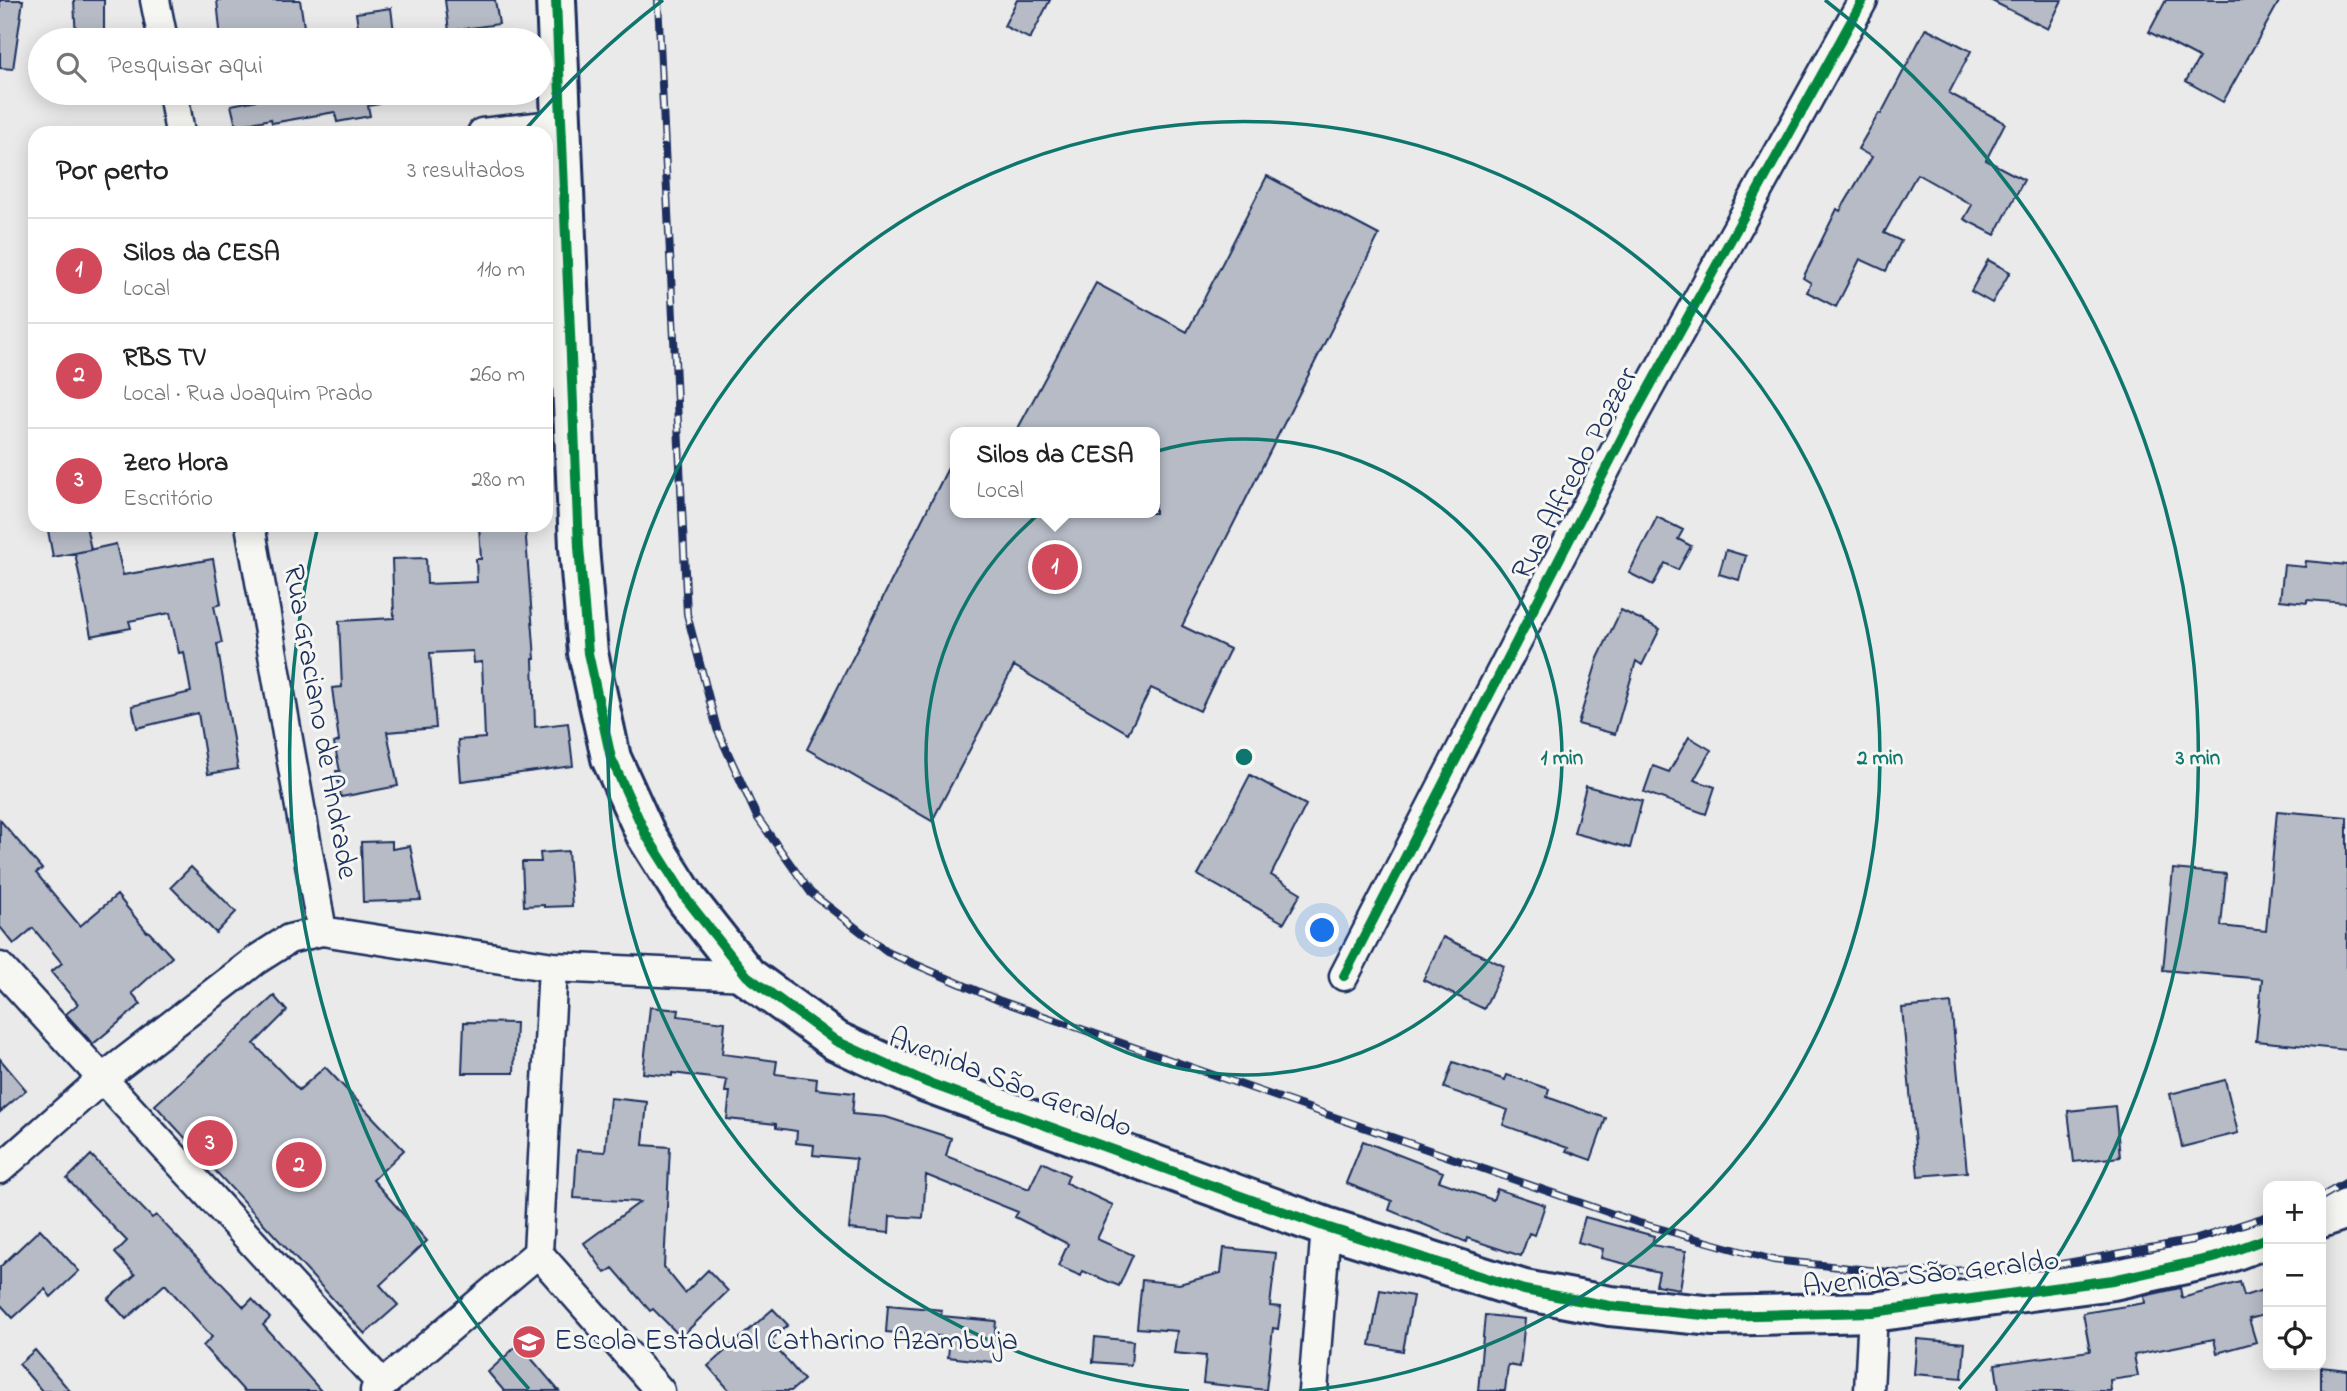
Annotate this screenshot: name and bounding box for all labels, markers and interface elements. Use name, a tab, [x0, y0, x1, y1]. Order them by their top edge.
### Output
search box	[28, 28, 553, 105]
icon: search	[52, 48, 90, 86]
text: Pesquisar aqui	[108, 48, 263, 86]
text: Por perto	[56, 150, 169, 194]
text: 3 resultados	[407, 155, 525, 188]
text: Silos da CESA	[123, 235, 280, 273]
text: 1	[75, 254, 83, 287]
text: 110 m	[477, 254, 525, 287]
text: Local	[123, 273, 170, 306]
text: RBS TV	[123, 340, 205, 378]
text: 2	[73, 359, 85, 392]
text: 260 m	[470, 359, 525, 392]
street label: Rua Alfredo Pozzer	[1501, 359, 1651, 588]
text: Local · Rua Joaquim Prado	[123, 378, 373, 411]
popup	[950, 427, 1160, 518]
text: Silos da CESA	[977, 437, 1133, 475]
text: Zero Hora	[123, 445, 228, 483]
text: 3	[74, 464, 84, 497]
text: 280 m	[471, 464, 525, 497]
text: Local	[977, 475, 1024, 508]
text: Escritório	[123, 483, 213, 516]
pin: 1	[1032, 541, 1078, 593]
street label: Rua Graciano de Andrade	[270, 561, 368, 883]
text: 1 min	[1541, 744, 1583, 774]
text: 2 min	[1856, 744, 1903, 774]
text: 3 min	[2175, 744, 2220, 774]
centre of rings	[1232, 745, 1256, 769]
your location	[1305, 913, 1339, 947]
street label: Avenida São Geraldo	[882, 1017, 1138, 1151]
pin: 3	[187, 1117, 233, 1169]
pin: 2	[276, 1139, 322, 1191]
map controls	[2263, 1181, 2326, 1370]
button: +	[2263, 1181, 2326, 1244]
street label: Avenida São Geraldo	[1800, 1240, 2062, 1310]
button: −	[2263, 1244, 2326, 1307]
button: locate	[2263, 1307, 2326, 1370]
place label: Escola Estadual Catharino Azambuja	[554, 1320, 1018, 1364]
school or university icon: Escola Estadual Catharino Azambuja	[510, 1323, 548, 1361]

